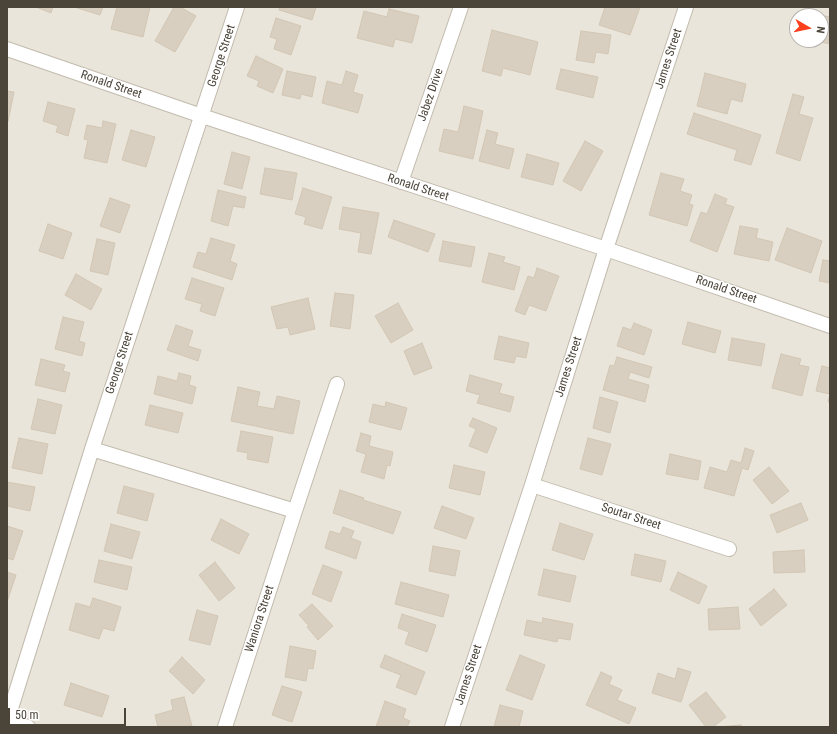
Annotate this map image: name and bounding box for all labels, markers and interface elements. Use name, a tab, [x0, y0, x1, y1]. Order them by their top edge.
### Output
north arrow	[789, 8, 829, 48]
street label: George Street	[205, 23, 239, 89]
text: N	[813, 25, 827, 34]
street label: James Street	[652, 27, 686, 91]
street label: Jabez Drive	[415, 67, 447, 123]
street label: Ronald Street	[79, 68, 143, 102]
street label: Ronald Street	[386, 171, 450, 205]
street label: Ronald Street	[694, 273, 758, 307]
street label: George Street	[103, 330, 137, 396]
street label: James Street	[552, 335, 586, 399]
street label: Soutar Street	[599, 501, 663, 533]
street label: Waniora Street	[242, 584, 278, 654]
street label: James Street	[452, 643, 486, 707]
scale bar	[10, 700, 128, 726]
text: 50 m	[15, 708, 39, 722]

